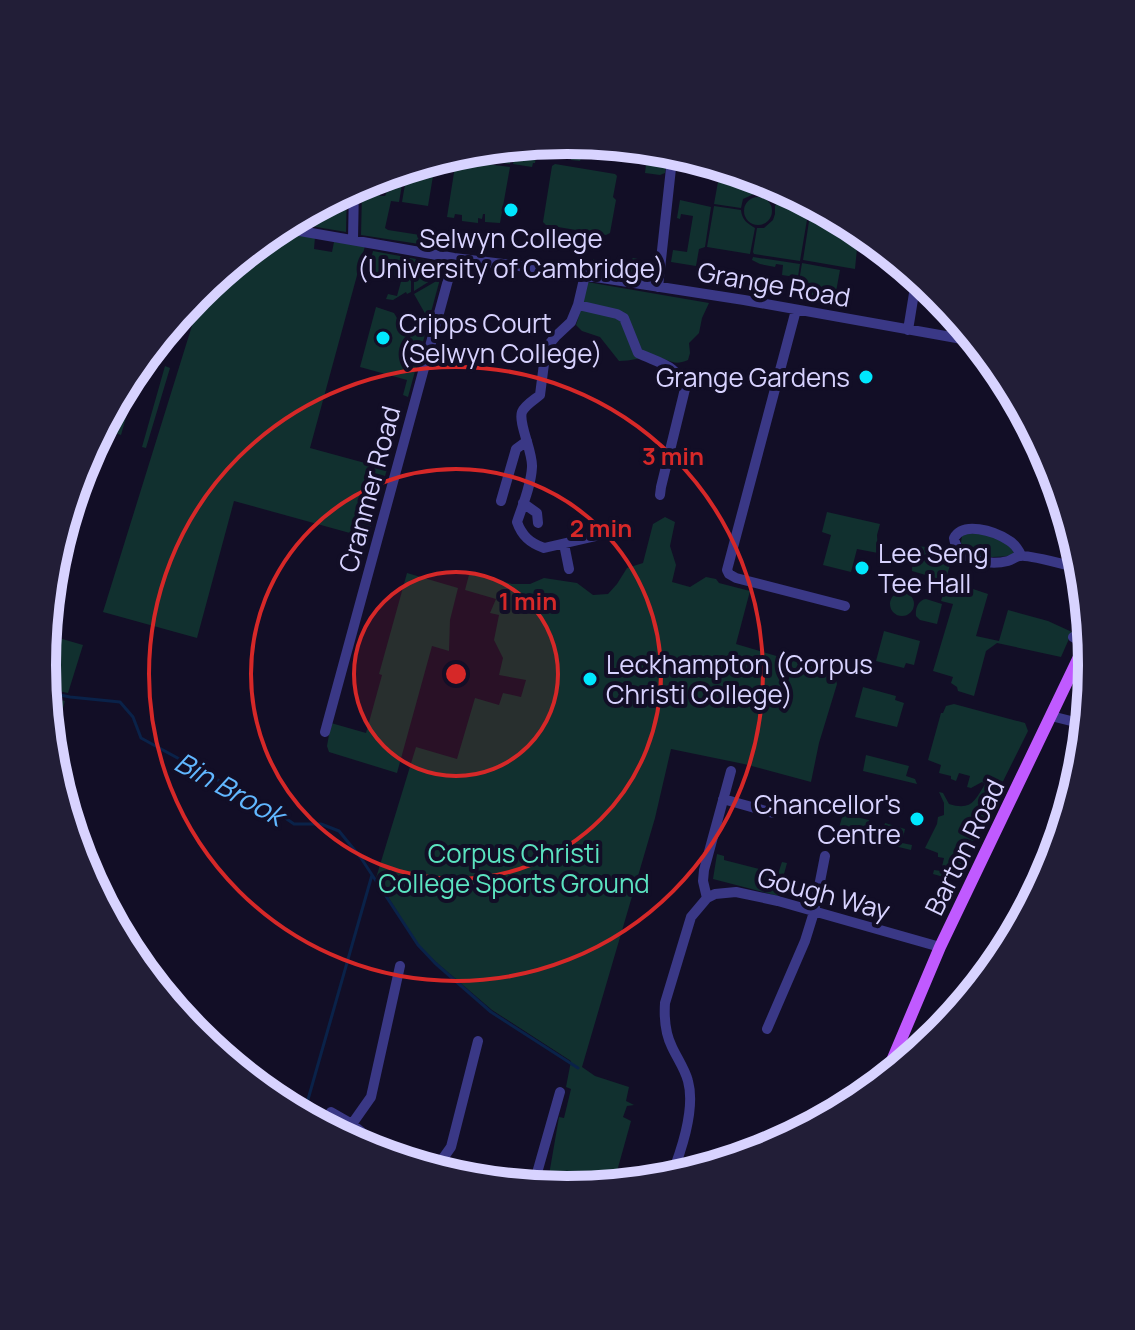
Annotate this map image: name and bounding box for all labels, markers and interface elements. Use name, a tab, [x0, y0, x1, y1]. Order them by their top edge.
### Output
marker: Selwyn College (University of Cambridge)	[502, 201, 520, 219]
place label: Selwyn College (University of Cambridge)	[357, 220, 665, 286]
street label: Grange Road	[695, 253, 853, 315]
place label: Cripps Court (Selwyn College)	[399, 305, 602, 371]
marker: Cripps Court (Selwyn College)	[374, 329, 392, 347]
place label: Grange Gardens	[656, 359, 850, 395]
marker: Grange Gardens	[857, 368, 875, 386]
street label: Cranmer Road	[330, 402, 408, 576]
text: 3 min	[642, 439, 704, 472]
text: 2 min	[570, 511, 632, 544]
place label: Lee Seng Tee Hall	[878, 535, 989, 601]
marker: Lee Seng Tee Hall	[853, 559, 871, 577]
text: 1 min	[499, 584, 557, 617]
place label: Leckhampton (Corpus Christi College)	[606, 646, 873, 712]
centre of rings	[442, 660, 470, 688]
marker: Leckhampton (Corpus Christi College)	[581, 670, 599, 688]
water label: Bin Brook	[168, 742, 295, 836]
street label: Barton Road	[916, 773, 1012, 921]
place label: Chancellor's Centre	[754, 786, 901, 852]
marker: Chancellor's Centre	[908, 810, 926, 828]
park label: Corpus Christi College Sports Ground	[378, 835, 650, 901]
street label: Gough Way	[754, 858, 894, 928]

